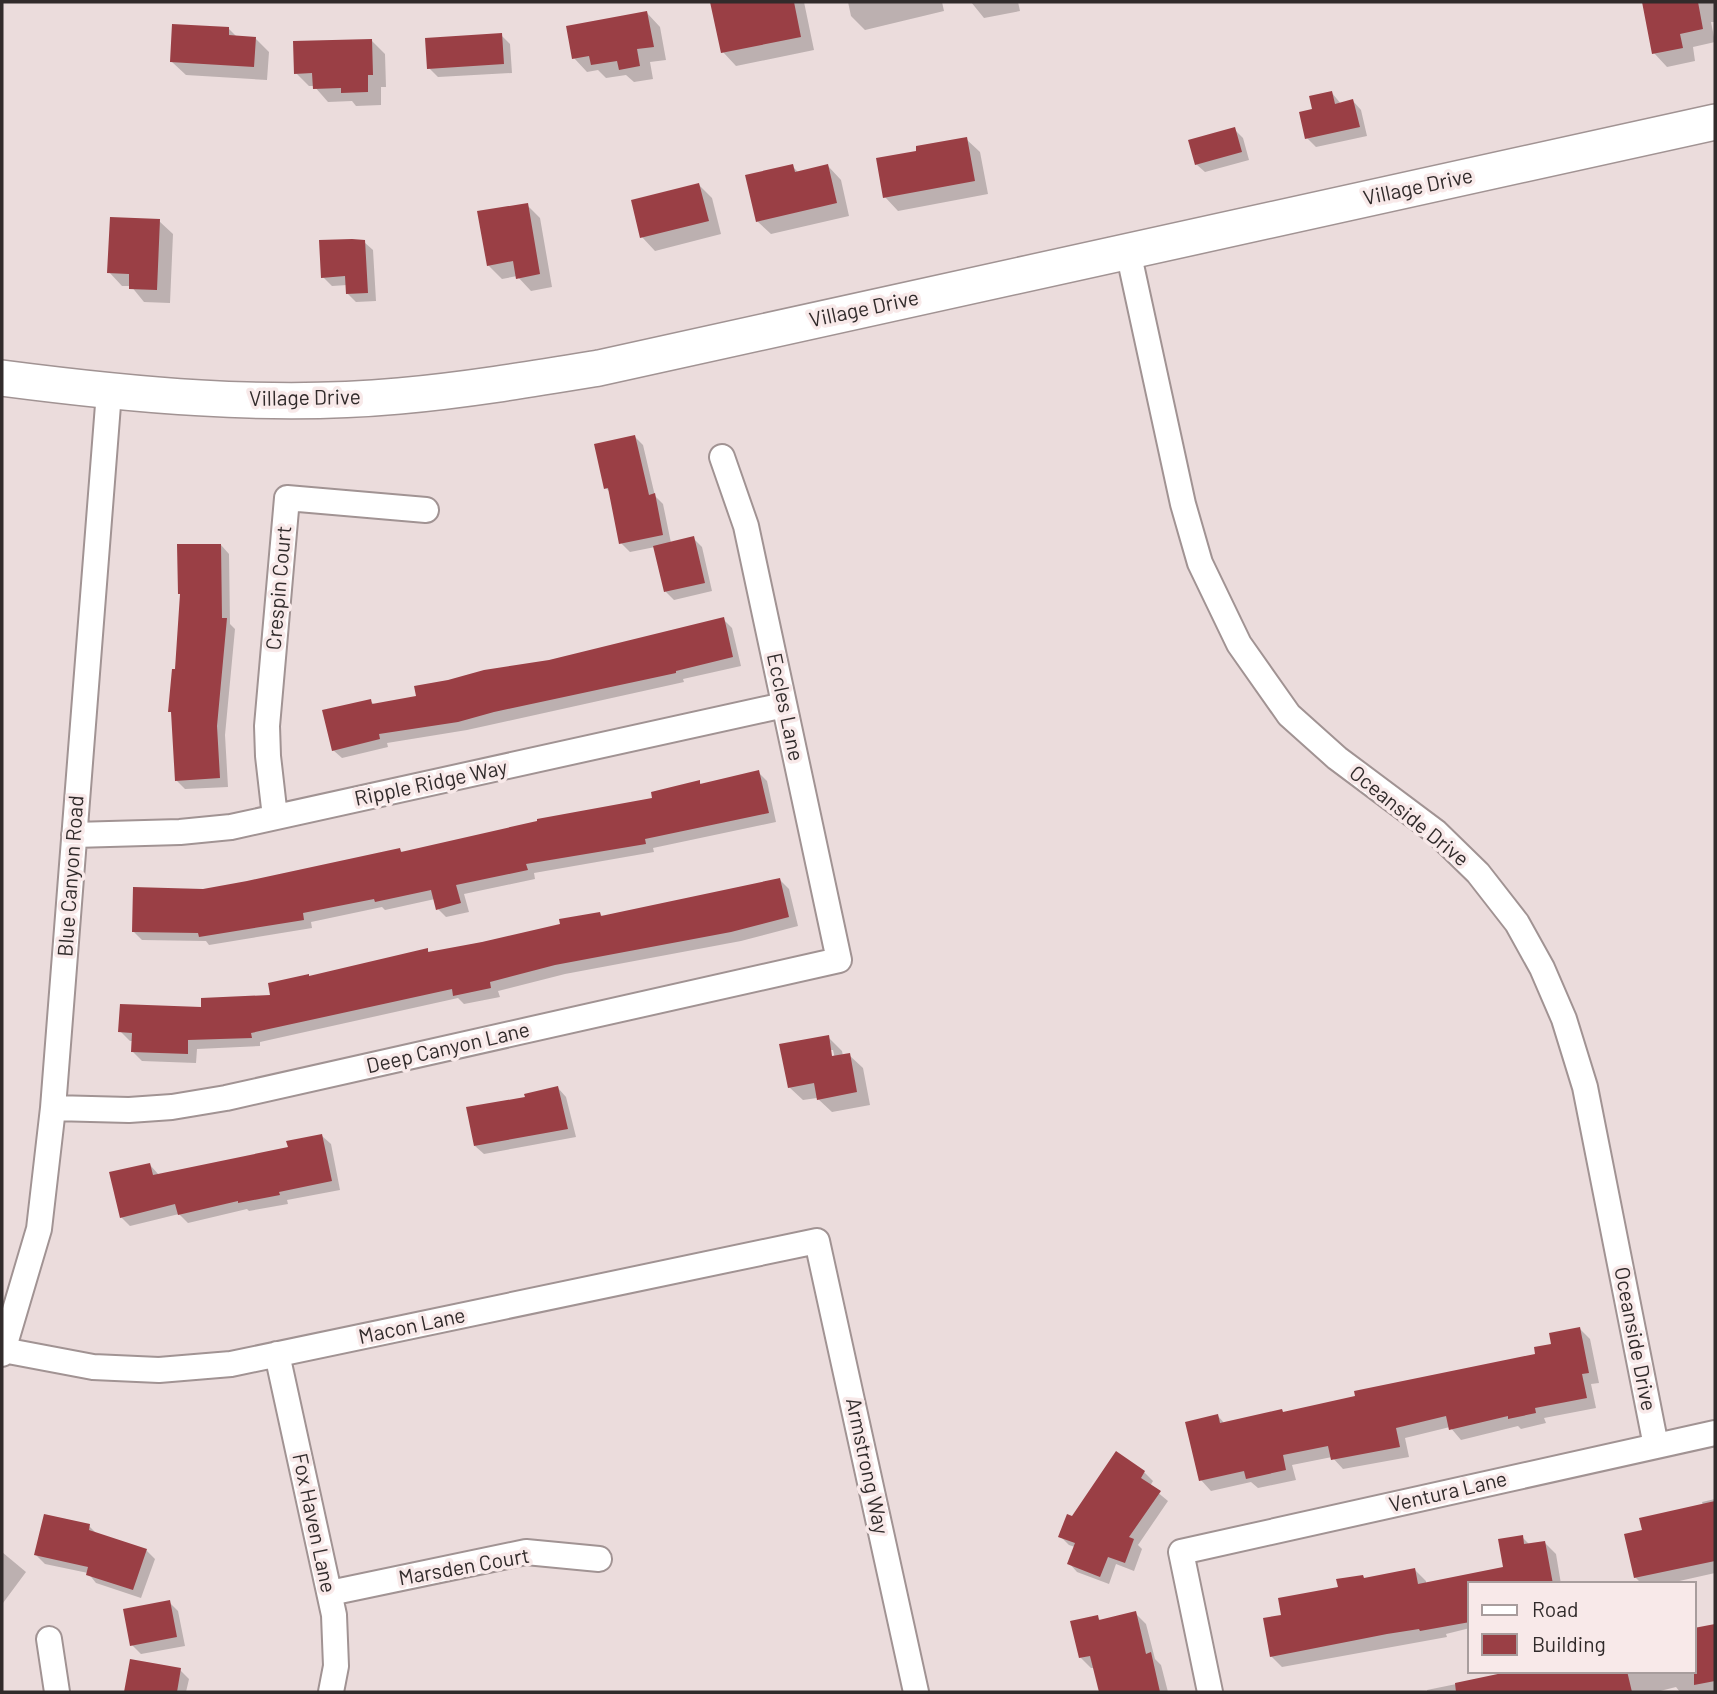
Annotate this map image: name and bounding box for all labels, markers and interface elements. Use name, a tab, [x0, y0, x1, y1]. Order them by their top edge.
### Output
street label: Village Drive	[1361, 162, 1475, 209]
street label: Village Drive	[807, 284, 921, 331]
street label: Village Drive	[249, 383, 361, 410]
street label: Crespin Court	[260, 525, 295, 651]
street label: Eccles Lane	[763, 650, 810, 763]
street label: Ripple Ridge Way	[352, 753, 510, 810]
street label: Oceanside Drive	[1345, 759, 1475, 871]
street label: Blue Canyon Road	[51, 794, 88, 957]
street label: Deep Canyon Lane	[364, 1016, 532, 1077]
street label: Oceanside Drive	[1610, 1265, 1663, 1413]
street label: Macon Lane	[356, 1301, 467, 1348]
street label: Armstrong Way	[842, 1395, 895, 1537]
street label: Fox Haven Lane	[288, 1451, 342, 1595]
street label: Ventura Lane	[1386, 1465, 1509, 1516]
street label: Marsden Court	[396, 1542, 531, 1589]
legend	[1468, 1582, 1696, 1673]
text: Road	[1532, 1596, 1578, 1621]
text: Building	[1532, 1631, 1606, 1656]

